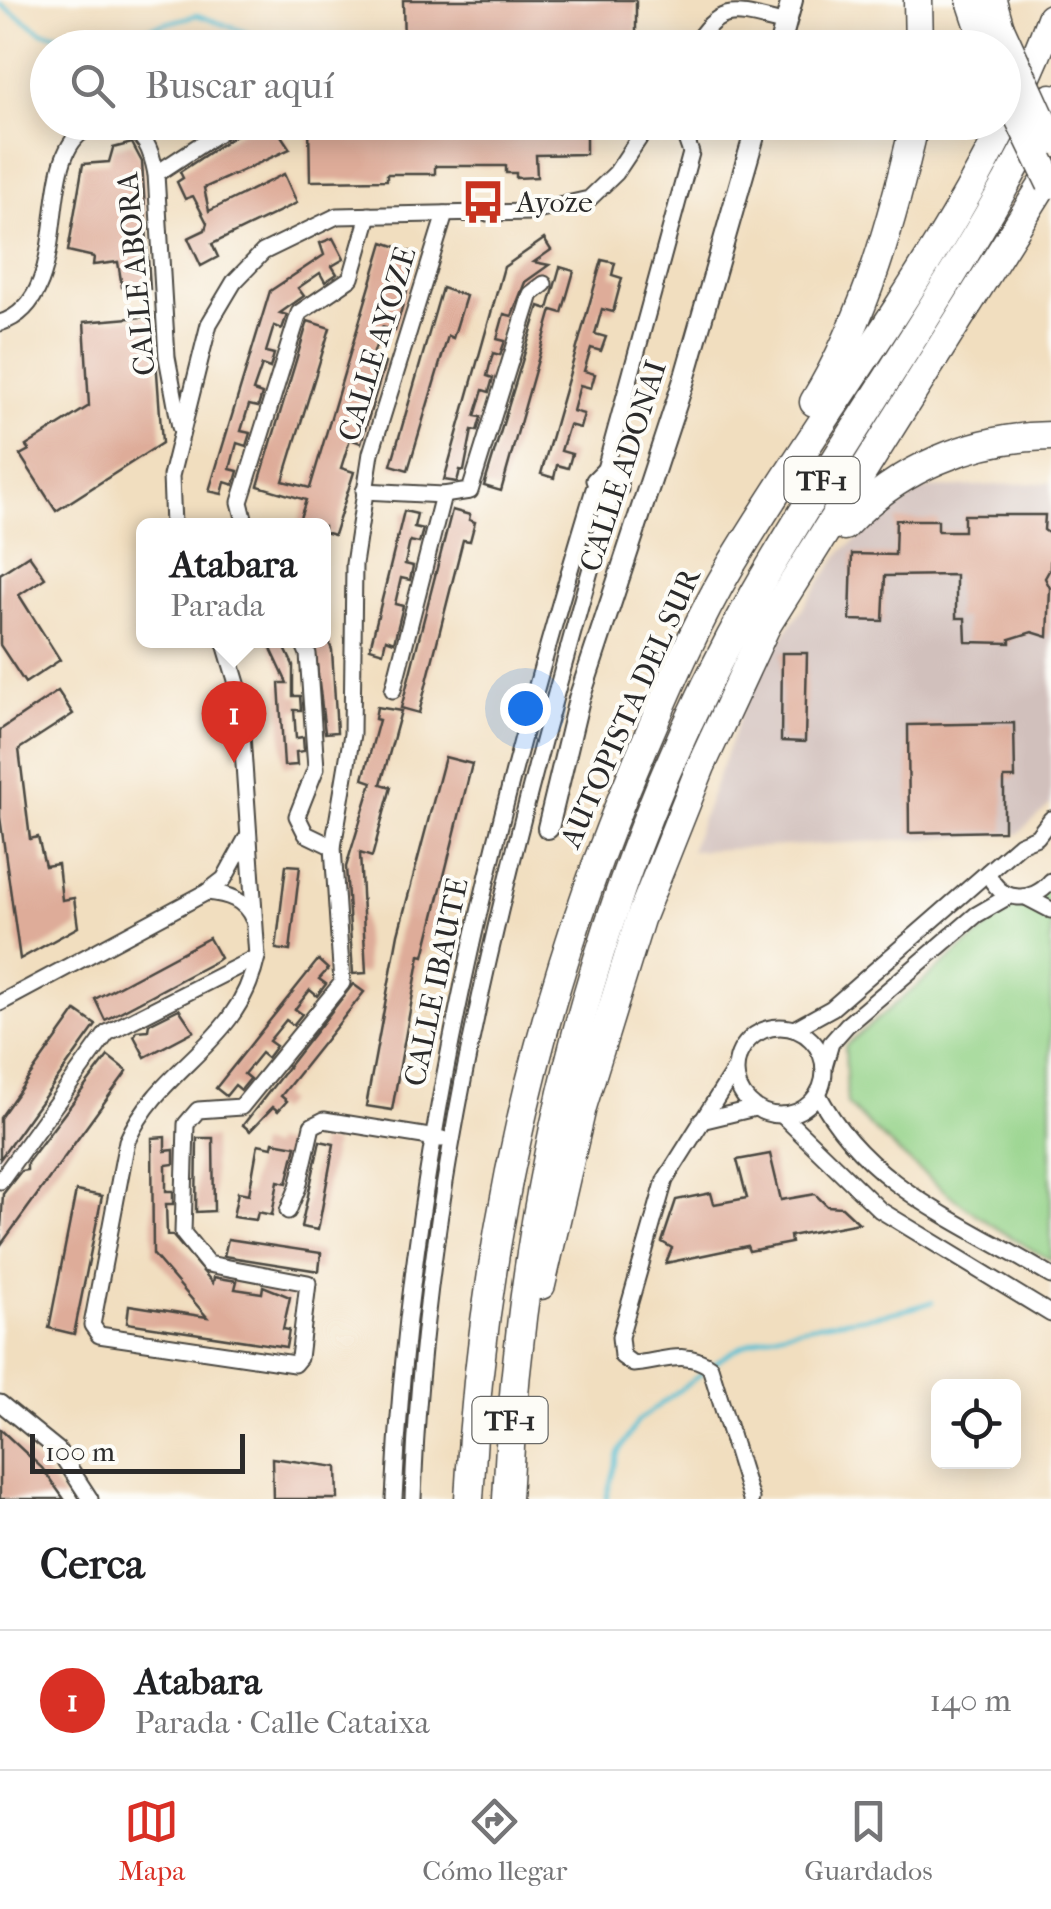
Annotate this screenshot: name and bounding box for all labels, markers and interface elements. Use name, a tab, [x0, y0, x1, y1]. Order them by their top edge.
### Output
search box	[30, 30, 1021, 140]
icon: search	[65, 58, 120, 113]
text: Buscar aquí	[145, 63, 334, 108]
street label: CALLE ABORA	[110, 170, 163, 377]
bus stop icon: Ayoze	[459, 178, 507, 226]
place label: Ayoze	[515, 185, 593, 220]
street label: CALLE AYOZE	[331, 243, 424, 445]
street label: CALLE ADONAI	[573, 356, 674, 576]
road number: TF-1	[784, 457, 860, 503]
popup	[136, 518, 331, 648]
text: Atabara	[170, 542, 297, 587]
street label: AUTOPISTA DEL SUR	[553, 562, 708, 854]
text: Parada	[170, 587, 265, 624]
pin: 1	[202, 680, 266, 763]
your location	[500, 683, 551, 734]
street label: CALLE IBAUTE	[397, 875, 476, 1089]
map controls	[931, 1379, 1021, 1469]
button: locate	[931, 1379, 1021, 1469]
road number: TF-1	[472, 1397, 548, 1443]
scale bar	[30, 1429, 245, 1474]
text: 100 m	[45, 1435, 115, 1468]
text: Cerca	[40, 1540, 145, 1589]
text: Atabara	[135, 1659, 262, 1704]
text: 1	[67, 1682, 78, 1719]
text: 140 m	[930, 1682, 1011, 1719]
text: Parada · Calle Cataixa	[135, 1704, 430, 1741]
tab: Mapa	[118, 1794, 185, 1887]
tab: Cómo llegar	[422, 1794, 567, 1887]
tab: Guardados	[804, 1794, 933, 1887]

